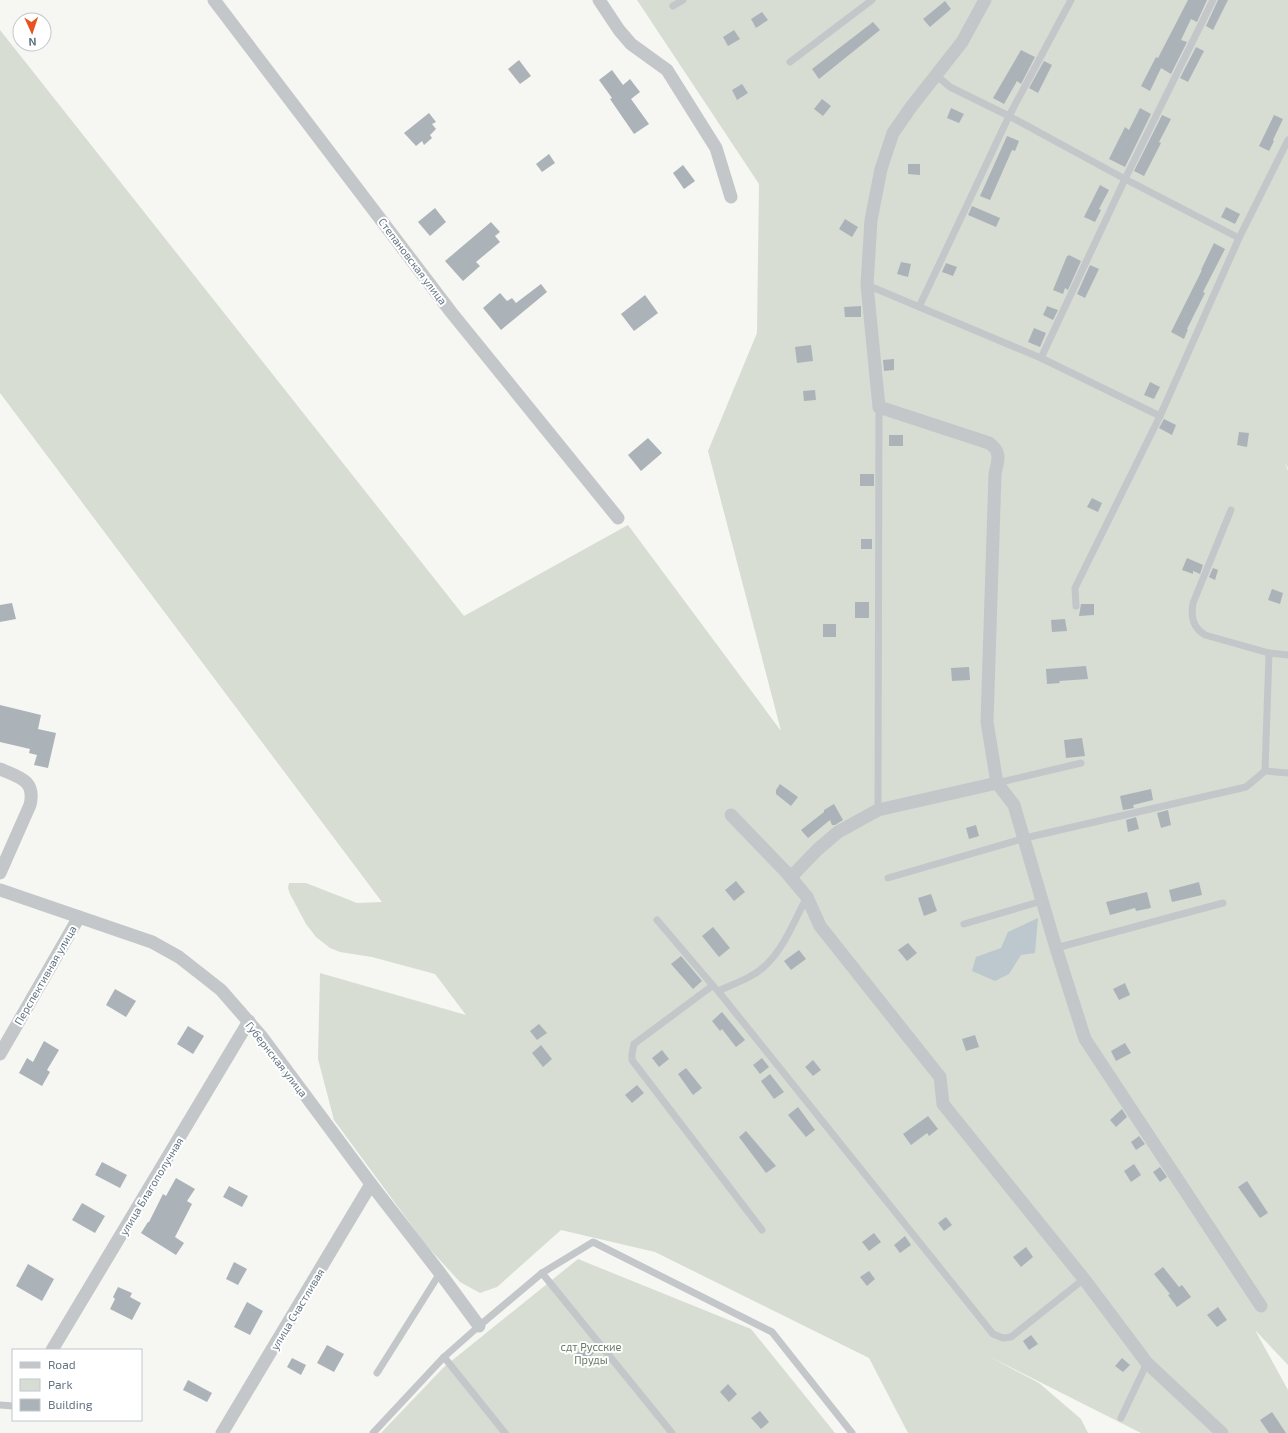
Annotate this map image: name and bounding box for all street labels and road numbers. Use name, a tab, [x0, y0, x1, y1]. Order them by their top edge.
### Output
street label: Степановская улица	[375, 215, 450, 308]
street label: Перспективная улица	[11, 923, 80, 1028]
street label: Губернская улица	[243, 1019, 310, 1100]
street label: улица Благополучная	[117, 1135, 186, 1238]
street label: улица Счастливая	[268, 1266, 327, 1353]

